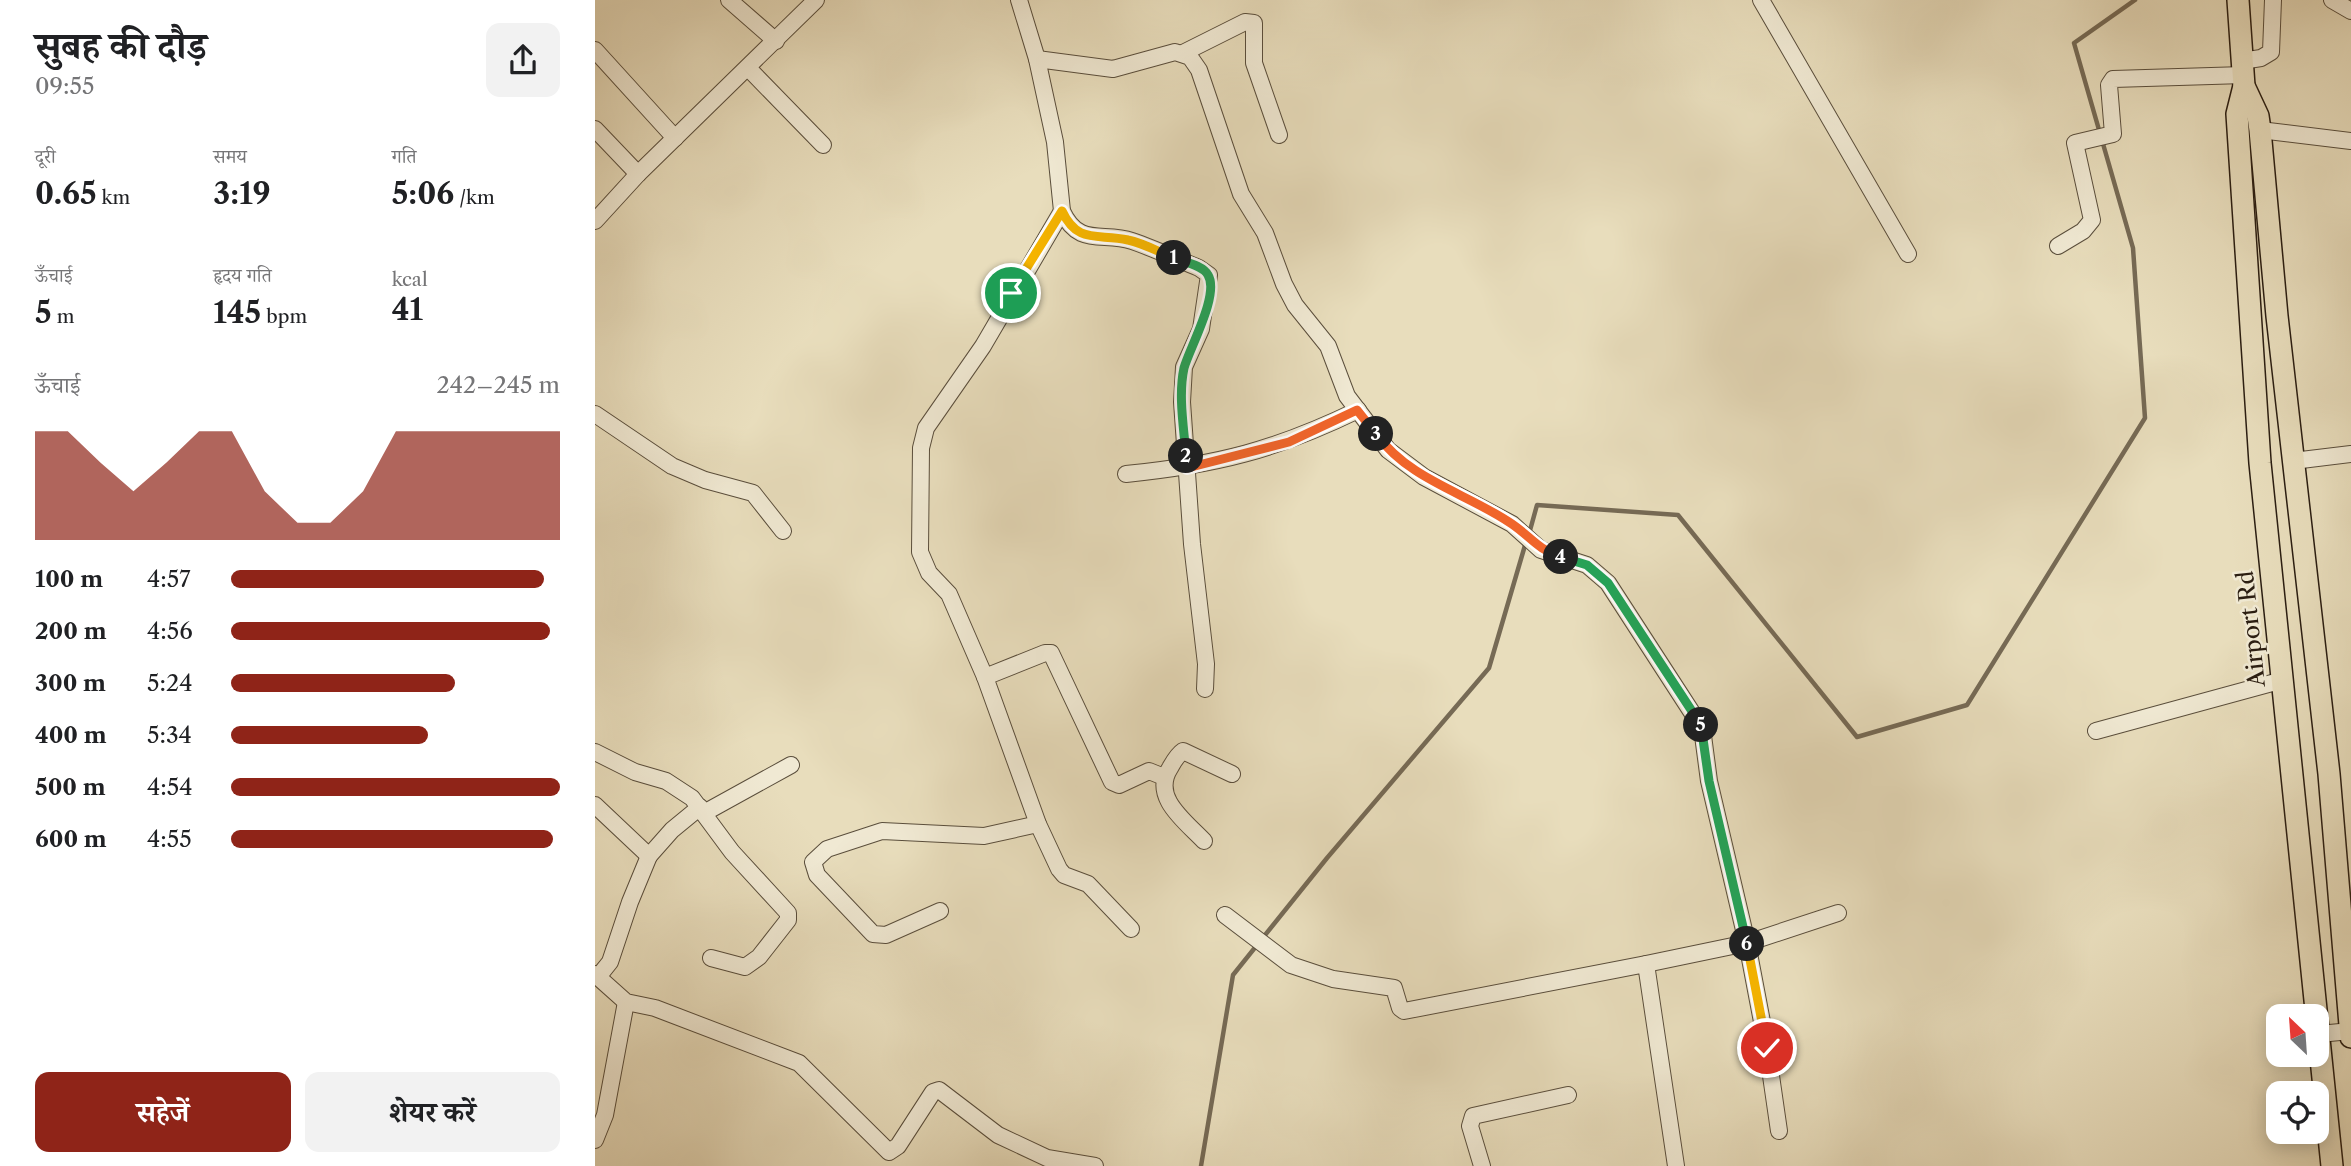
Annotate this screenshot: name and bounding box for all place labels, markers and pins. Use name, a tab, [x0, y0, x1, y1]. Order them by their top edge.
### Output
pin: 1	[1157, 240, 1191, 276]
pin	[981, 263, 1041, 323]
pin: 3	[1359, 416, 1393, 452]
pin: 2	[1169, 438, 1203, 474]
pin: 4	[1543, 540, 1579, 574]
pin: 5	[1683, 708, 1719, 742]
pin: 6	[1729, 926, 1765, 962]
pin	[1737, 1018, 1797, 1078]

